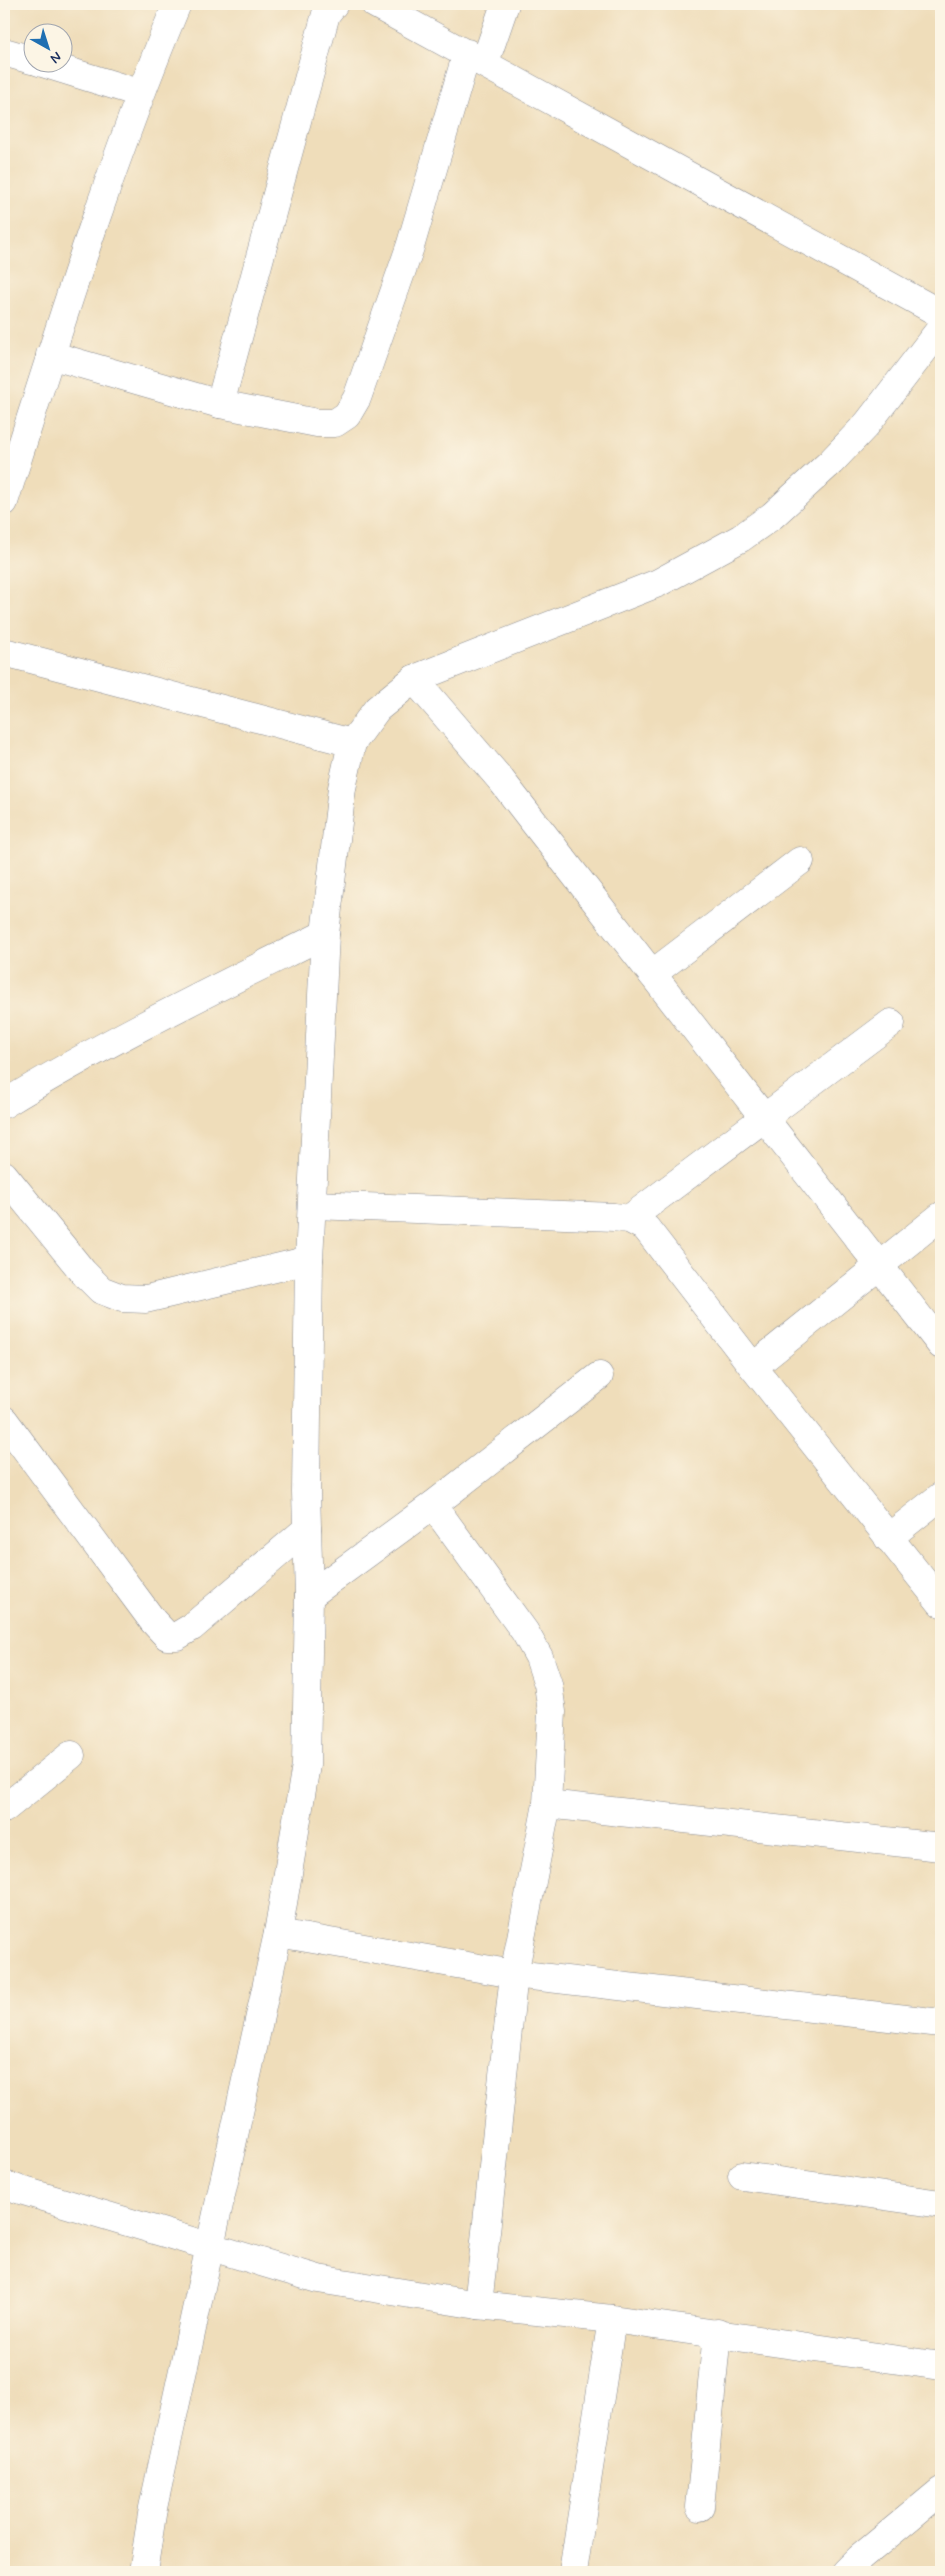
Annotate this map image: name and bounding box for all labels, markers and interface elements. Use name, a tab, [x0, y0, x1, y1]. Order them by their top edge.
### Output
north arrow	[22, 22, 72, 72]
text: N	[46, 47, 65, 67]

